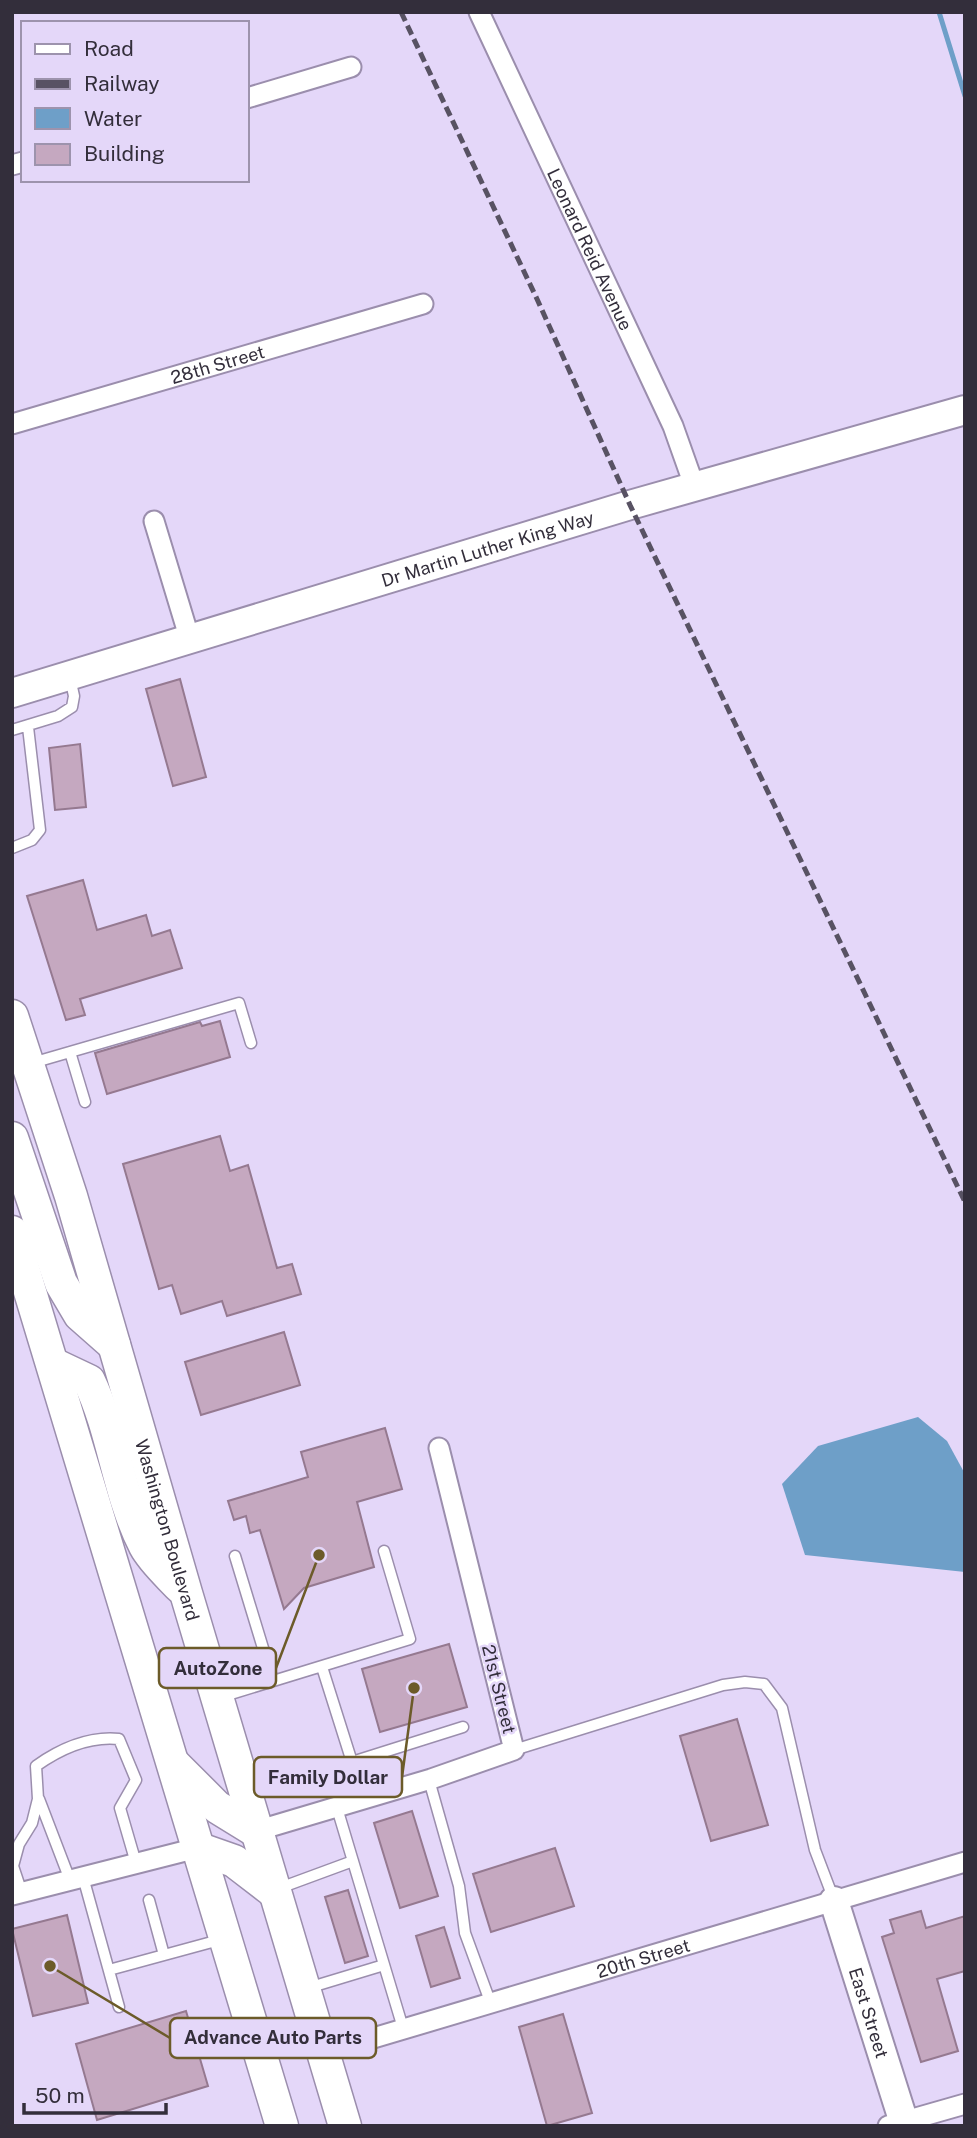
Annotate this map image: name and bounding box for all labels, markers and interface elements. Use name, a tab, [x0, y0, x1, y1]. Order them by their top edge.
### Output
legend	[21, 21, 248, 182]
text: Road	[84, 36, 134, 61]
text: Railway	[84, 71, 160, 96]
text: Water	[84, 106, 142, 131]
text: Building	[84, 141, 165, 166]
street label: Leonard Reid Avenue	[543, 165, 637, 334]
street label: 28th Street	[168, 340, 267, 388]
street label: Dr Martin Luther King Way	[379, 506, 597, 591]
street label: Washington Boulevard	[131, 1437, 204, 1623]
street label: 21st Street	[478, 1642, 520, 1736]
callout: AutoZone	[159, 1648, 276, 1688]
text: AutoZone	[173, 1657, 263, 1679]
callout: Family Dollar	[254, 1757, 402, 1797]
text: Family Dollar	[268, 1766, 388, 1788]
street label: 20th Street	[594, 1934, 692, 1982]
street label: East Street	[845, 1965, 893, 2060]
callout: Advance Auto Parts	[170, 2018, 376, 2058]
text: Advance Auto Parts	[184, 2026, 362, 2048]
scale bar	[24, 2072, 166, 2116]
text: 50 m	[35, 2083, 85, 2108]

